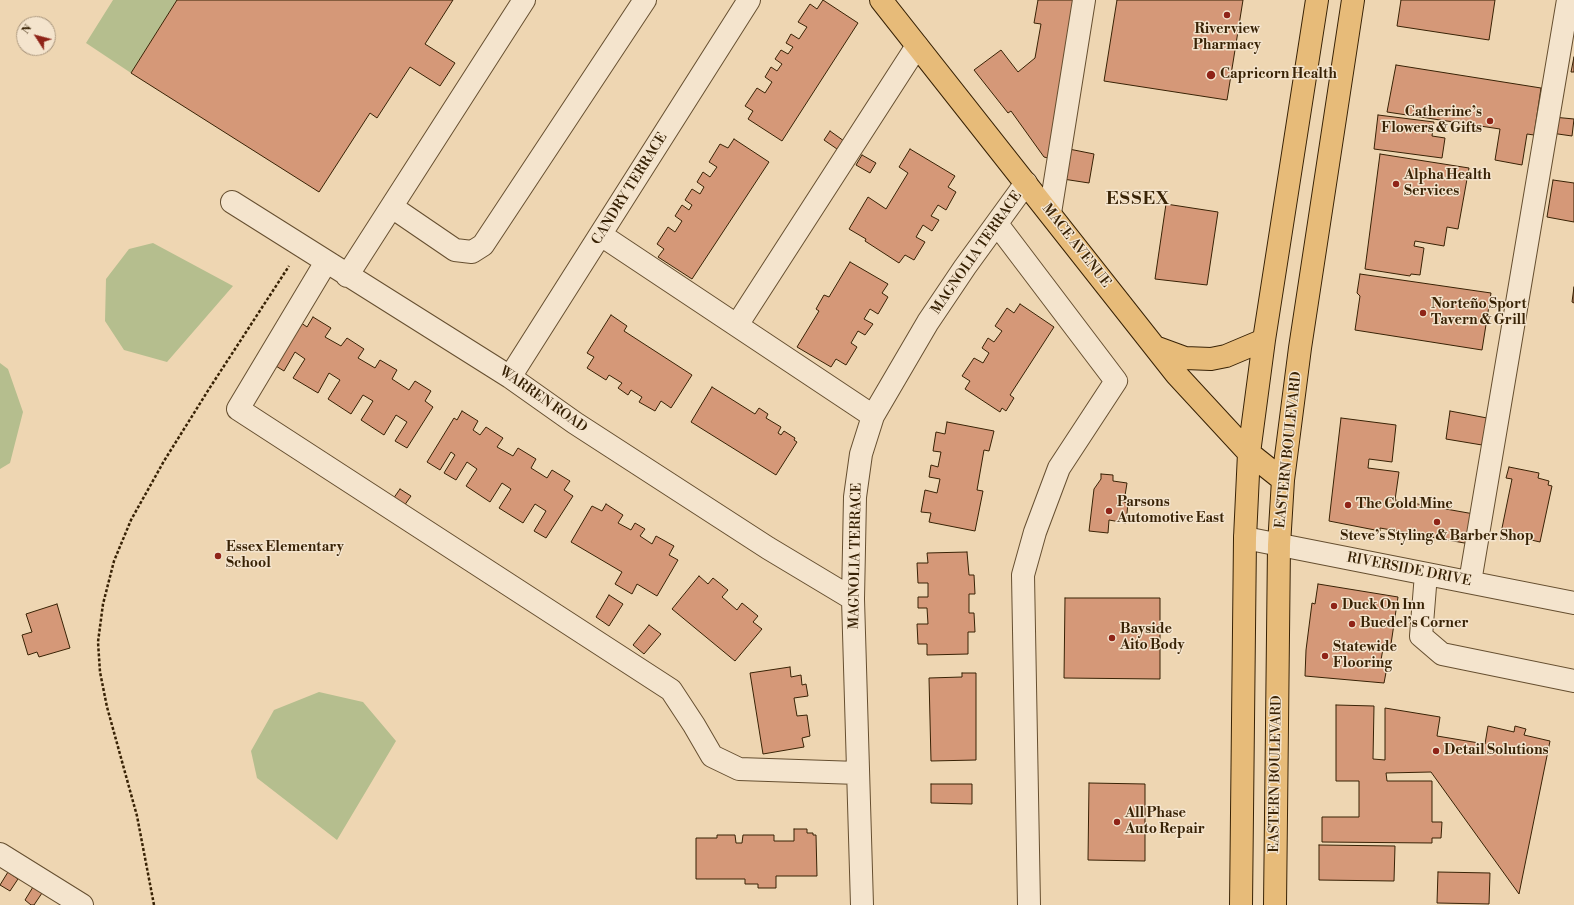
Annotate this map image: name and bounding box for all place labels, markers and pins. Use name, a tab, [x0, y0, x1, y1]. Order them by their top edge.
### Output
marker: Riverview Pharmacy	[1222, 10, 1232, 20]
place label: Riverview Pharmacy	[1193, 22, 1261, 54]
place label: Capricorn Health	[1220, 67, 1337, 83]
marker: Capricorn Health	[1205, 69, 1217, 81]
place label: Catherine’s Flowers & Gifts	[1381, 105, 1482, 138]
marker: Catherine’s Flowers & Gifts	[1485, 116, 1495, 126]
place label: Alpha Health Services	[1404, 168, 1491, 200]
marker: Alpha Health Services	[1391, 179, 1401, 189]
place label: Norteño Sport Tavern & Grill	[1431, 297, 1526, 330]
marker: Norteño Sport Tavern & Grill	[1418, 308, 1428, 318]
place label: Parsons Automotive East	[1117, 495, 1224, 528]
place label: The Gold Mine	[1356, 497, 1453, 513]
marker: The Gold Mine	[1343, 500, 1353, 510]
marker: Parsons Automotive East	[1104, 506, 1114, 516]
marker: Steve’s Styling & Barber Shop	[1432, 517, 1442, 527]
place label: Steve’s Styling & Barber Shop	[1340, 529, 1534, 545]
place label: Essex Elementary School	[226, 540, 344, 572]
marker: Essex Elementary School	[213, 551, 223, 561]
place label: Duck On Inn	[1342, 598, 1425, 614]
marker: Duck On Inn	[1329, 601, 1339, 611]
place label: Buedel’s Corner	[1360, 616, 1468, 632]
marker: Buedel’s Corner	[1347, 619, 1357, 629]
place label: Bayside Aito Body	[1120, 622, 1185, 654]
marker: Bayside Aito Body	[1107, 633, 1117, 643]
place label: Statewide Flooring	[1333, 640, 1397, 672]
marker: Statewide Flooring	[1320, 651, 1330, 661]
place label: Detail Solutions	[1444, 743, 1549, 759]
marker: Detail Solutions	[1431, 746, 1441, 756]
place label: All Phase Auto Repair	[1125, 806, 1205, 838]
marker: All Phase Auto Repair	[1112, 817, 1122, 827]

